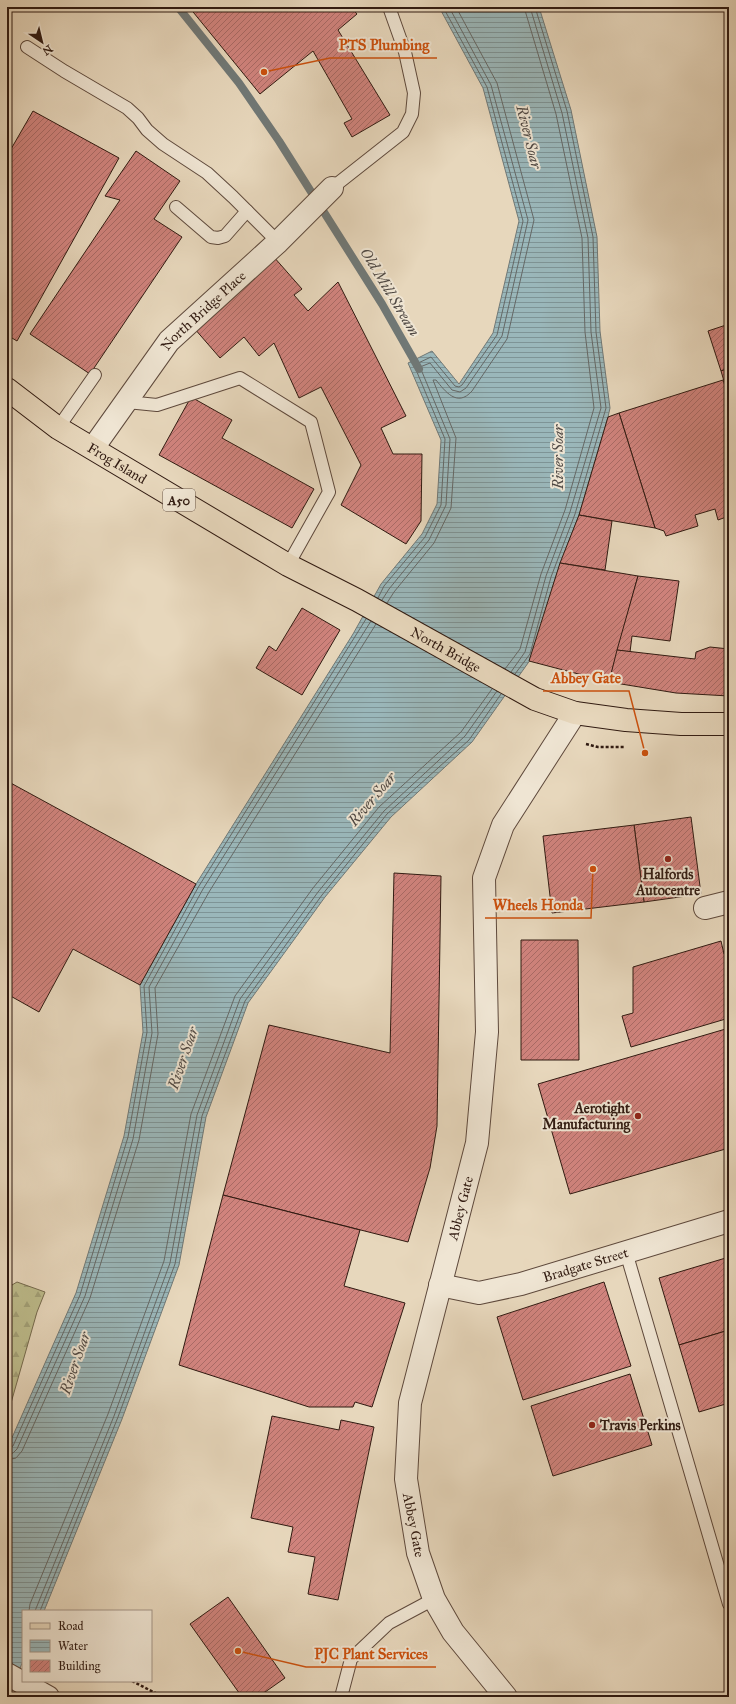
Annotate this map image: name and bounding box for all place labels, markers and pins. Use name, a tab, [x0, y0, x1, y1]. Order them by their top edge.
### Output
callout: PTS Plumbing	[330, 31, 437, 58]
callout: Abbey Gate	[543, 664, 629, 691]
marker: Halfords Autocentre	[663, 854, 673, 864]
place label: Halfords Autocentre	[635, 866, 700, 899]
callout: Wheels Honda	[485, 891, 591, 918]
place label: Aerotight Manufacturing	[543, 1100, 630, 1134]
marker: Aerotight Manufacturing	[633, 1111, 643, 1121]
place label: Travis Perkins	[599, 1417, 681, 1434]
marker: Travis Perkins	[587, 1420, 597, 1430]
callout: PJC Plant Services	[306, 1640, 436, 1667]

